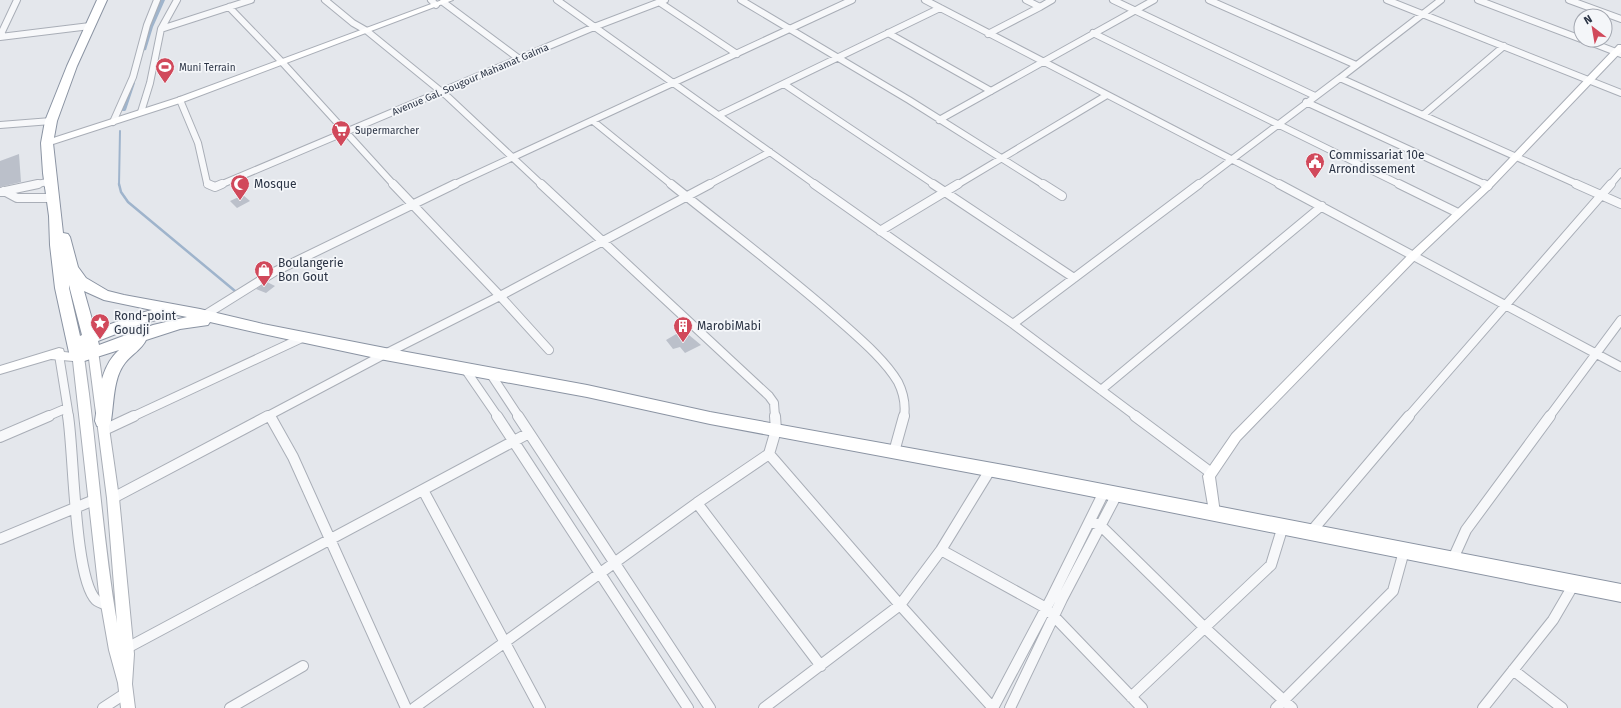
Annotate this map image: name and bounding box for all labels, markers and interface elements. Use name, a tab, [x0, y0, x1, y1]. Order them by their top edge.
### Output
north arrow	[1573, 8, 1613, 48]
text: N	[1582, 12, 1595, 27]
street label: Avenue Gal. Sougour Mahamat Galma	[390, 41, 551, 119]
sports icon: Muni Terrain	[154, 56, 176, 84]
place label: Muni Terrain	[179, 62, 236, 74]
supermarket icon: Supermarcher	[330, 119, 352, 147]
place label: Supermarcher	[355, 125, 419, 137]
place label: Commissariat 10e Arrondissement	[1329, 148, 1424, 176]
public building icon: Commissariat 10e Arrondissement	[1304, 151, 1326, 179]
mosque icon: Mosque	[229, 173, 251, 201]
place label: Mosque	[254, 177, 297, 191]
place label: Boulangerie Bon Gout	[278, 256, 343, 284]
shop icon: Boulangerie Bon Gout	[253, 259, 275, 287]
place label: Rond-point Goudji	[114, 309, 177, 337]
place icon: Rond-point Goudji	[89, 312, 111, 340]
building icon: MarobiMabi	[672, 315, 694, 343]
place label: MarobiMabi	[697, 319, 761, 333]

